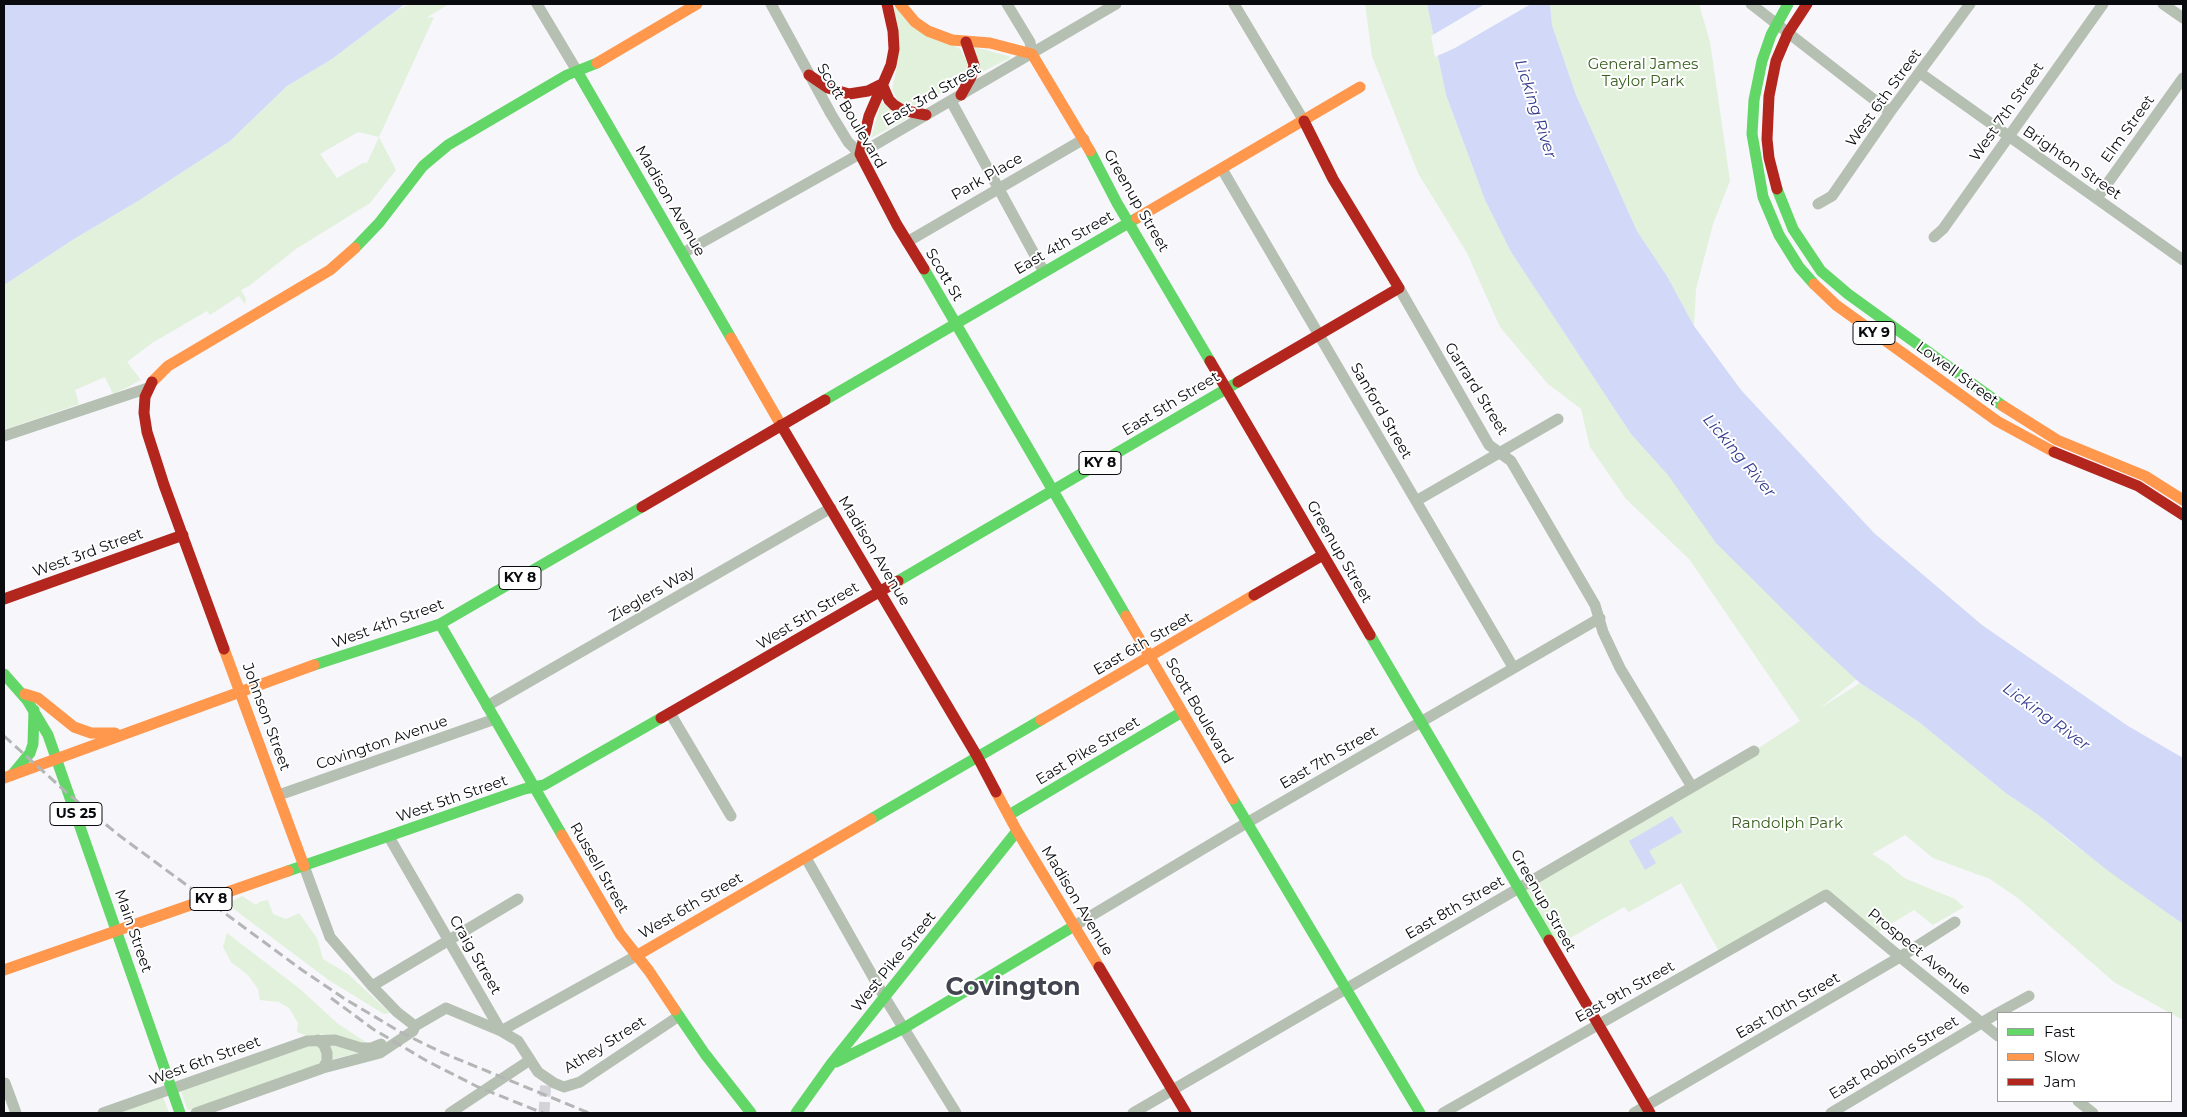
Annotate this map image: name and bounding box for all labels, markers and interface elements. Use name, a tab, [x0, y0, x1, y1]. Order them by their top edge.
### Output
street label: West 6th Street	[1842, 45, 1926, 151]
park label: General James Taylor Park	[1588, 56, 1698, 91]
water label: Licking River	[1510, 57, 1560, 161]
street label: West 7th Street	[1966, 59, 2048, 165]
street label: Scott Boulevard	[813, 60, 889, 172]
street label: East 3rd Street	[880, 60, 984, 130]
street label: Elm Street	[2097, 92, 2159, 166]
street label: Brighton Street	[2019, 122, 2125, 204]
street label: Madison Avenue	[631, 142, 709, 260]
street label: Greenup Street	[1099, 147, 1173, 255]
street label: Park Place	[948, 149, 1026, 205]
street label: East 4th Street	[1011, 207, 1117, 279]
street label: Scott St	[921, 245, 967, 305]
road number: KY 9	[1853, 322, 1895, 344]
street label: Lowell Street	[1912, 338, 2002, 410]
street label: Garrard Street	[1440, 339, 1512, 439]
street label: Sanford Street	[1346, 360, 1416, 462]
street label: East 5th Street	[1119, 368, 1223, 440]
water label: Licking River	[1699, 410, 1779, 502]
road number: KY 8	[1079, 452, 1121, 474]
street label: Madison Avenue	[834, 493, 914, 609]
street label: Greenup Street	[1302, 498, 1376, 606]
street label: West 3rd Street	[30, 525, 146, 581]
street label: Zieglers Way	[606, 562, 698, 626]
road number: KY 8	[499, 566, 541, 590]
street label: West 5th Street	[754, 578, 862, 654]
street label: West 4th Street	[330, 595, 446, 653]
street label: East 6th Street	[1091, 609, 1195, 679]
street label: Scott Boulevard	[1161, 655, 1237, 767]
street label: Johnson Street	[238, 661, 294, 773]
water label: Licking River	[1999, 679, 2093, 755]
street label: Covington Avenue	[314, 712, 450, 774]
street label: East Pike Street	[1033, 713, 1143, 789]
street label: East 7th Street	[1277, 723, 1381, 793]
street label: West 5th Street	[394, 772, 510, 826]
road number: US 25	[50, 802, 102, 826]
park label: Randolph Park	[1731, 815, 1843, 833]
street label: Russell Street	[566, 819, 632, 917]
street label: Madison Avenue	[1037, 843, 1117, 959]
street label: Greenup Street	[1506, 847, 1580, 955]
street label: West 6th Street	[636, 869, 746, 943]
street label: East 8th Street	[1402, 872, 1508, 944]
street label: Main Street	[110, 887, 156, 975]
road number: KY 8	[190, 888, 232, 911]
street label: Prospect Avenue	[1864, 905, 1974, 999]
street label: West Pike Street	[848, 908, 940, 1016]
street label: Craig Street	[445, 912, 505, 998]
street label: East 9th Street	[1572, 957, 1678, 1027]
street label: East 10th Street	[1733, 969, 1843, 1043]
district label: Covington	[945, 973, 1081, 1003]
street label: East Robbins Street	[1826, 1012, 1962, 1104]
legend	[1997, 1012, 2172, 1102]
street label: Athey Street	[561, 1013, 649, 1077]
text: Fast	[2044, 1022, 2075, 1041]
street label: West 6th Street	[147, 1033, 263, 1089]
text: Slow	[2044, 1047, 2080, 1066]
text: Jam	[2044, 1072, 2076, 1091]

